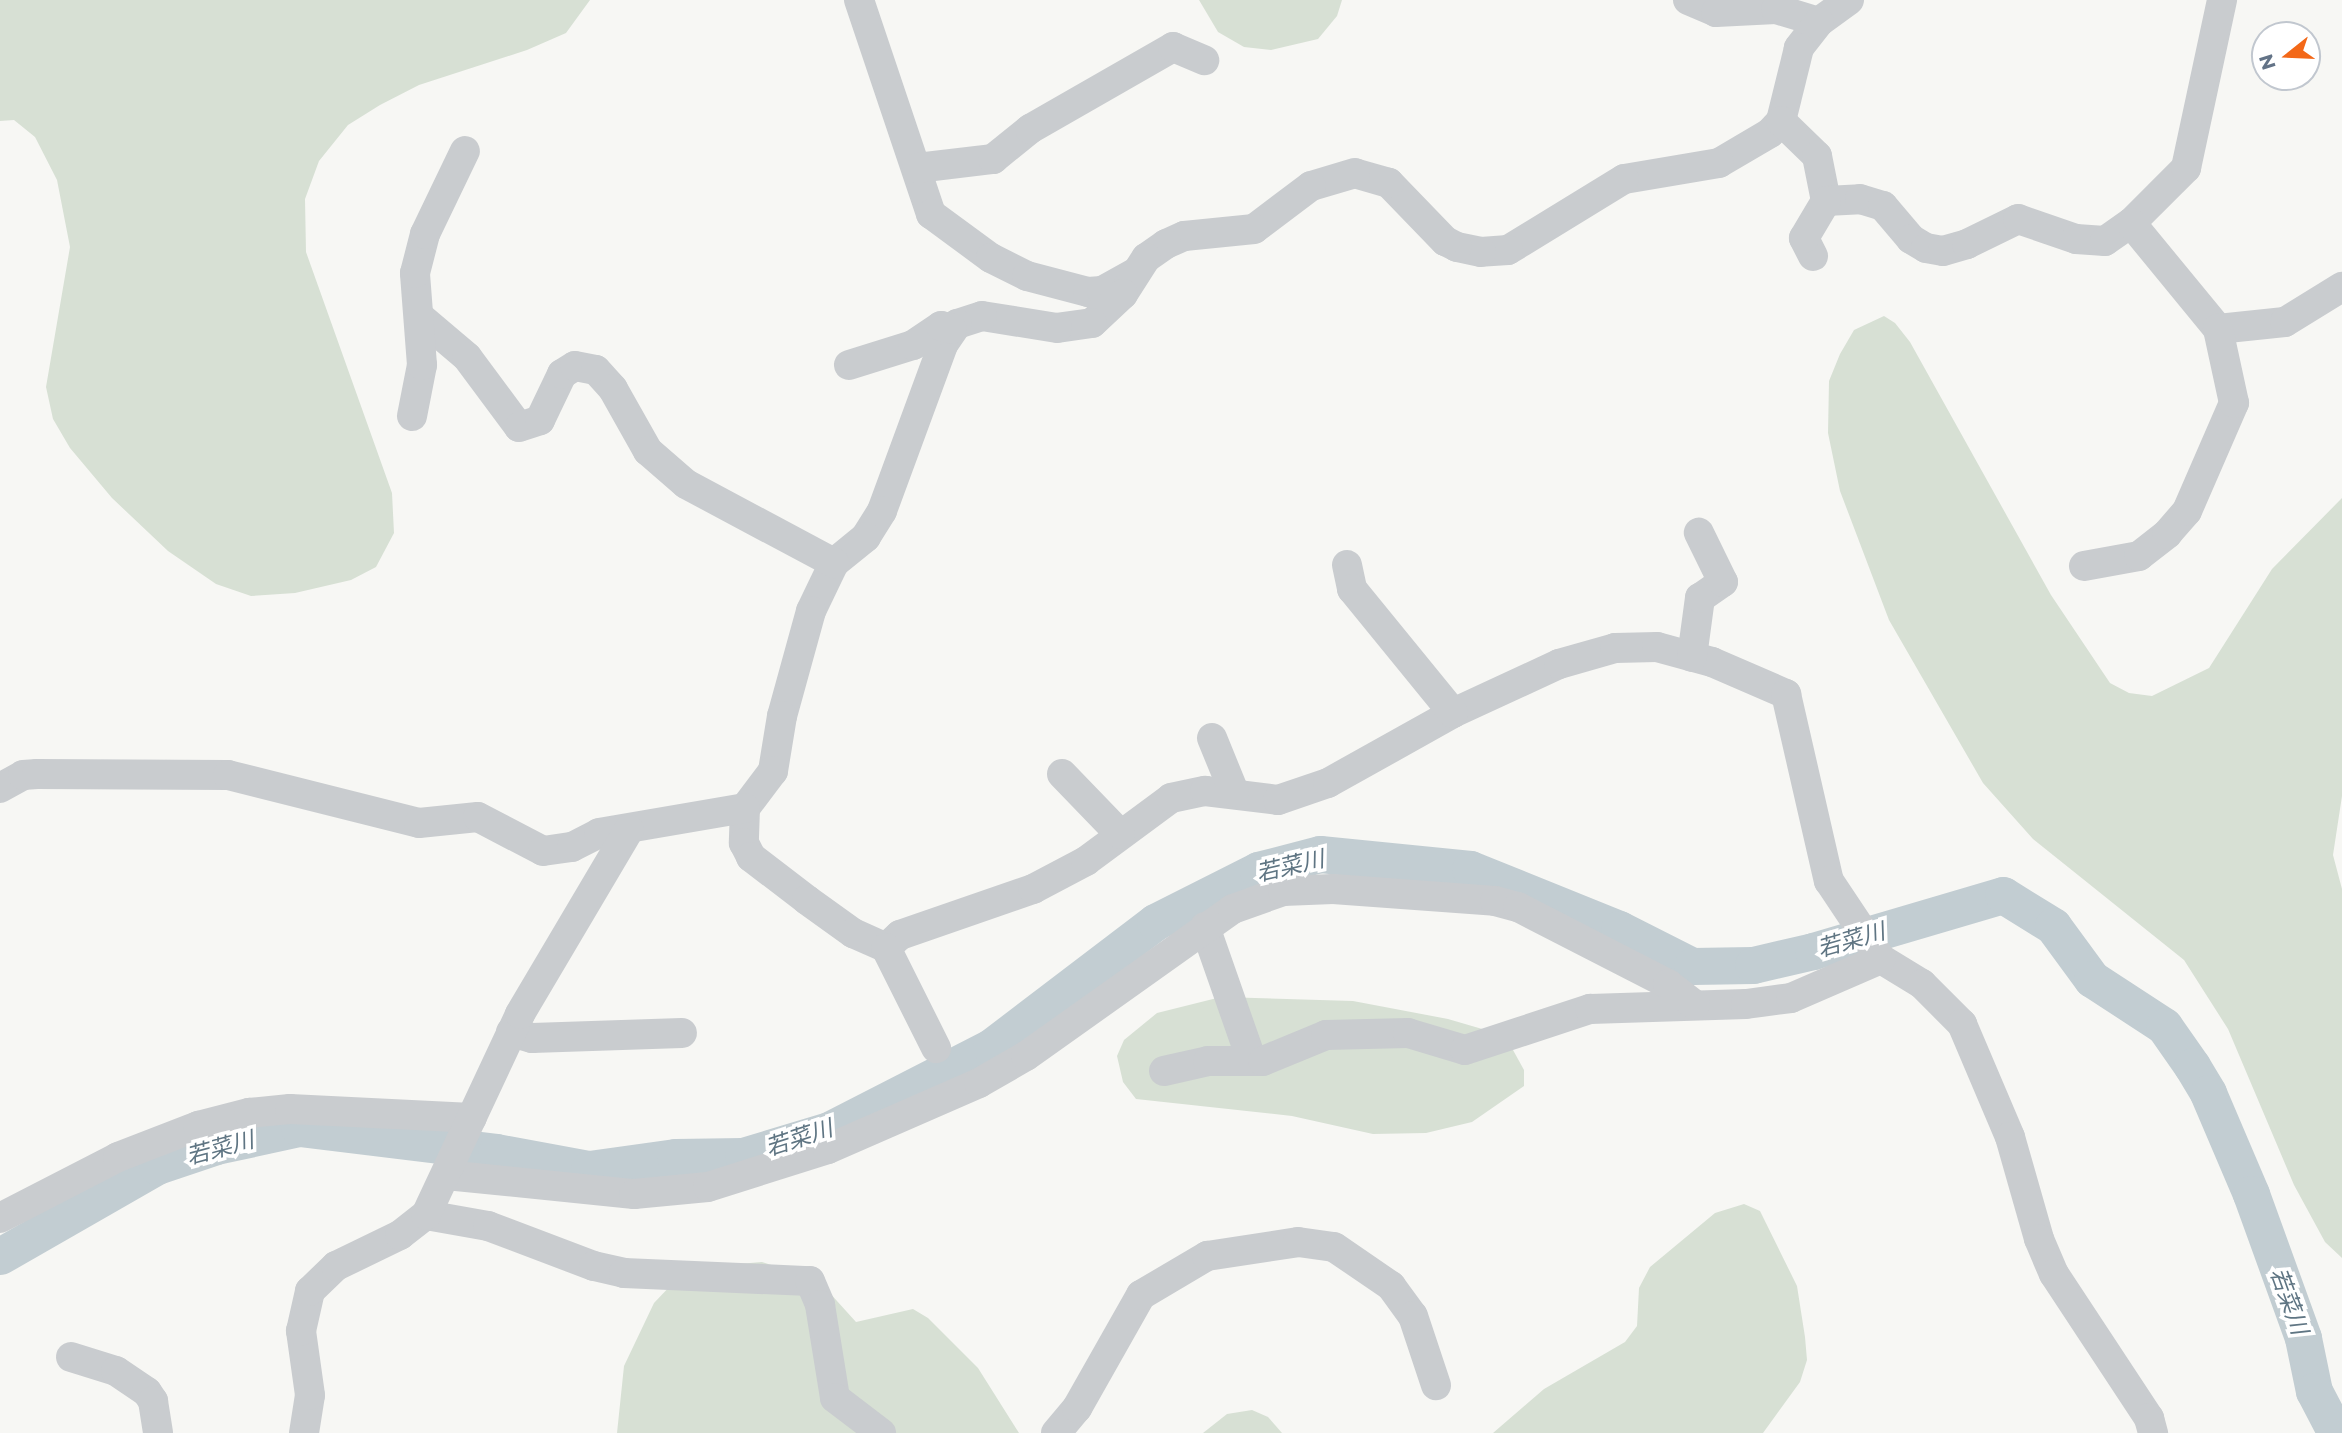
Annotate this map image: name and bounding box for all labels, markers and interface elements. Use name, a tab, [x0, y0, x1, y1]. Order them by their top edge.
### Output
north arrow	[2251, 21, 2321, 91]
text: N	[2254, 51, 2281, 73]
water label: 若菜川	[1253, 845, 1327, 887]
water label: 若菜川	[1814, 917, 1888, 963]
water label: 若菜川	[762, 1114, 836, 1162]
water label: 若菜川	[183, 1126, 257, 1170]
water label: 若菜川	[2264, 1264, 2314, 1338]

